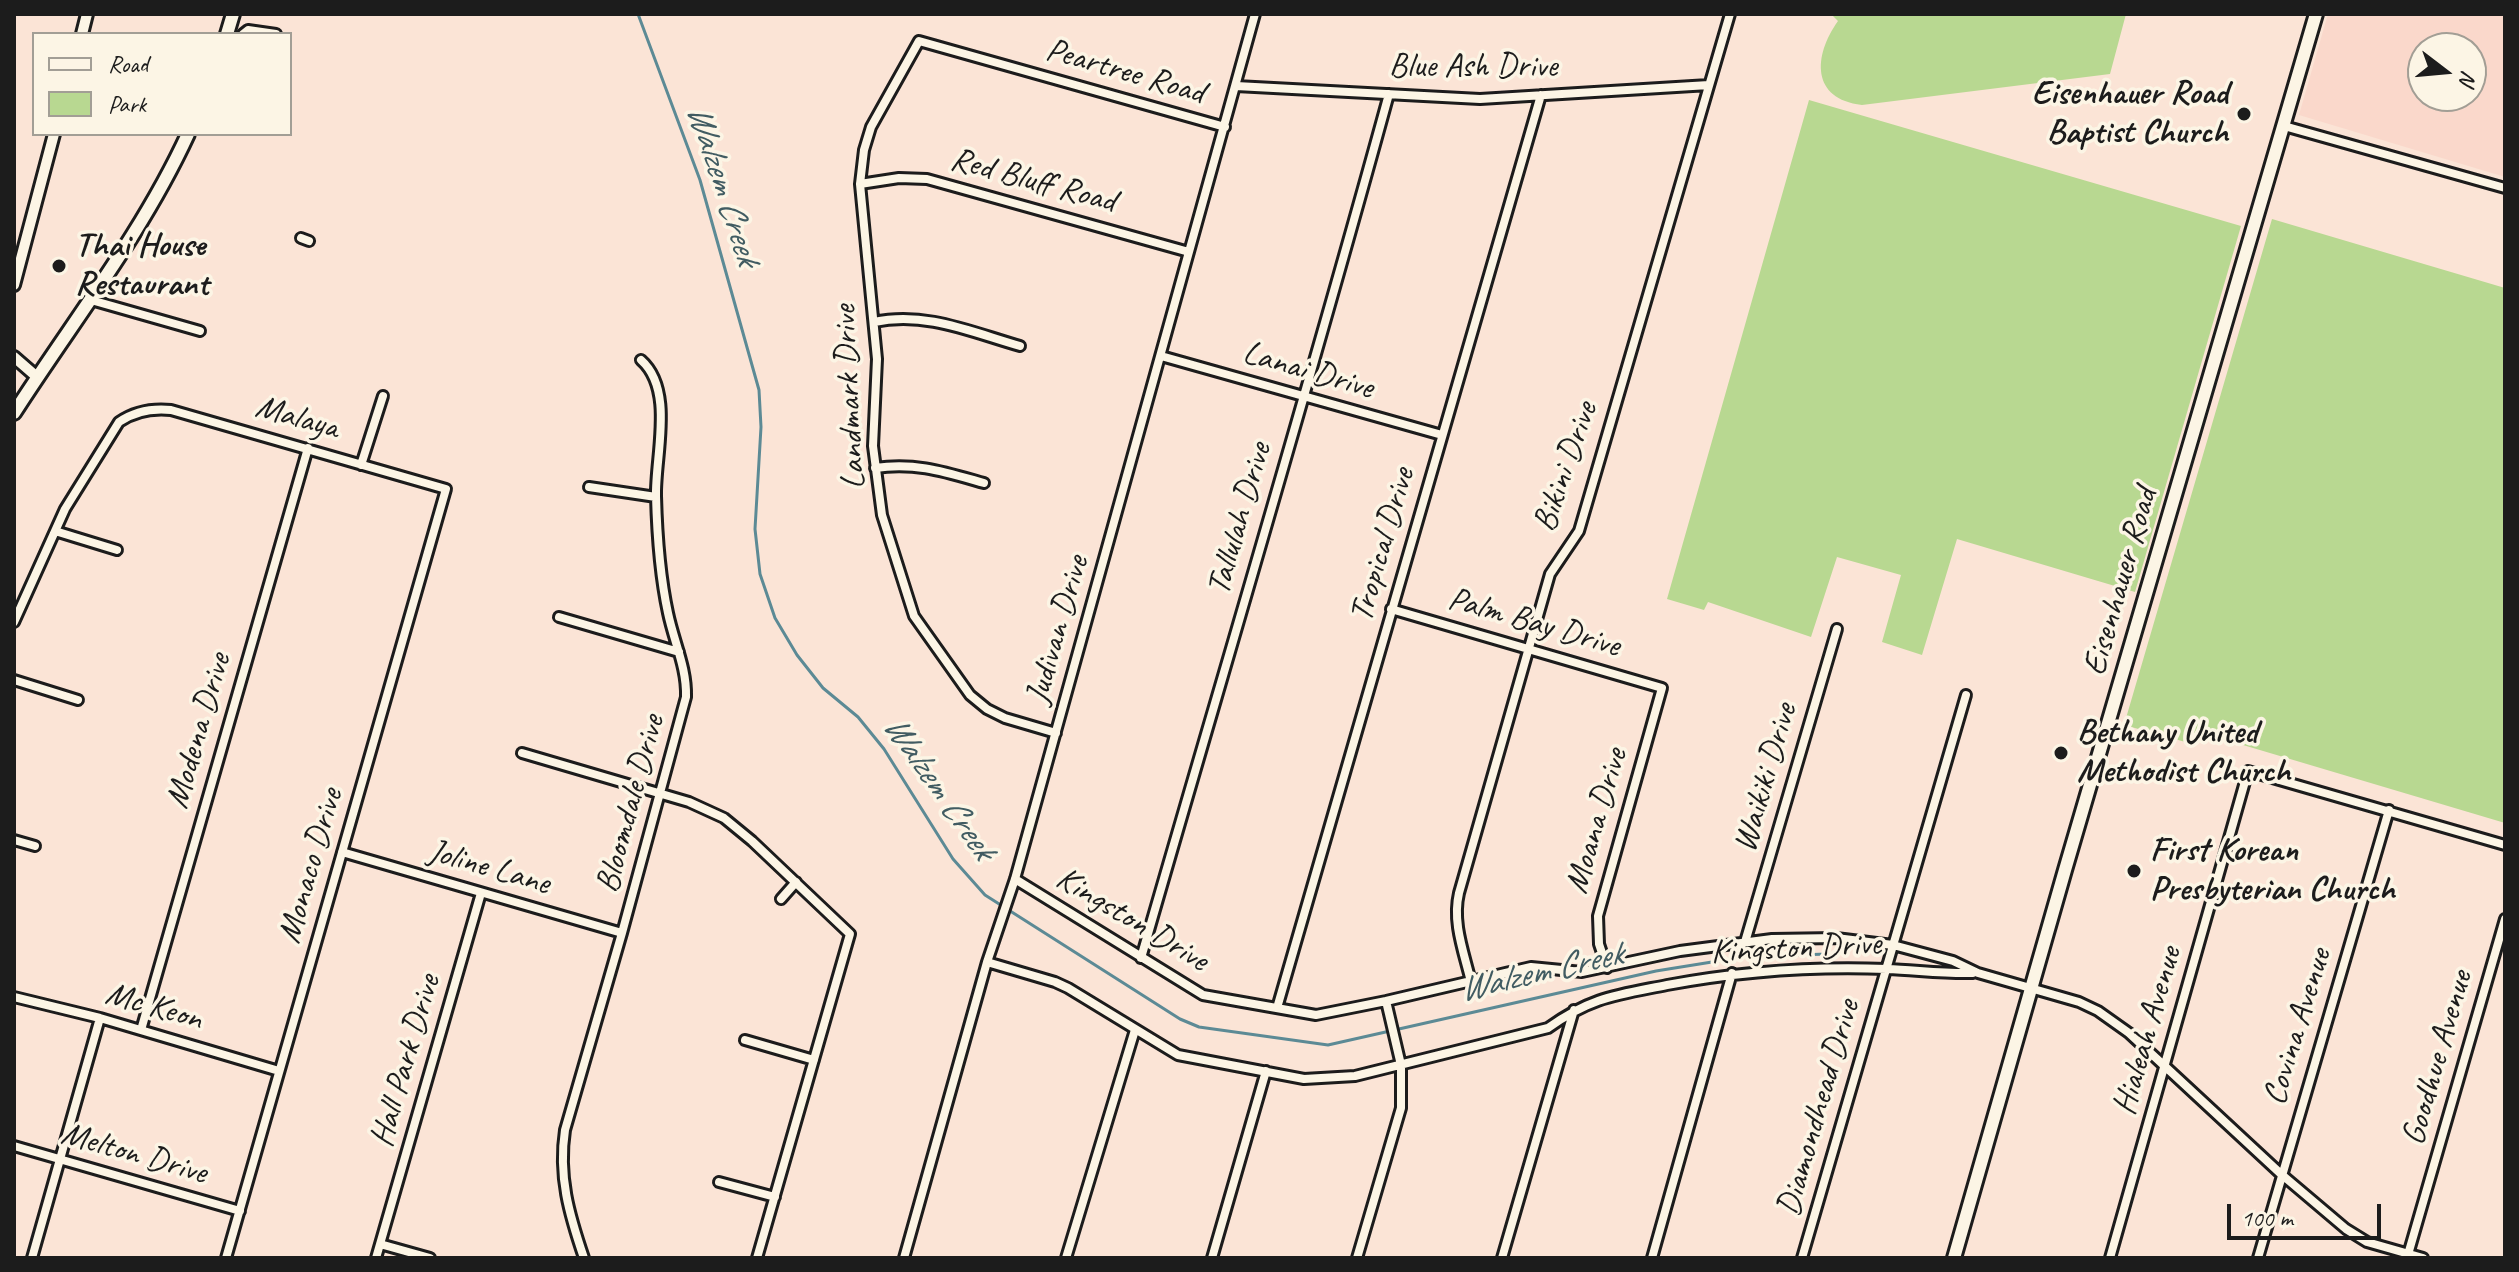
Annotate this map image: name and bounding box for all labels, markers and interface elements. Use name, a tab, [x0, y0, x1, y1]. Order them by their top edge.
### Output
street label: Peartree Road	[1041, 30, 1209, 114]
legend	[32, 32, 292, 136]
north arrow	[2407, 32, 2487, 112]
street label: Blue Ash Drive	[1389, 47, 1557, 87]
text: Road	[108, 49, 148, 79]
text: N	[2453, 68, 2483, 88]
place label: Eisenhauer Road Baptist Church	[2032, 74, 2228, 154]
text: Park	[108, 89, 146, 119]
water label: Walzem Creek	[676, 99, 768, 271]
marker: Eisenhauer Road Baptist Church	[2235, 105, 2253, 123]
street label: Red Bluff Road	[946, 139, 1120, 223]
place label: Thai House Restaurant	[75, 226, 208, 306]
marker: Thai House Restaurant	[50, 257, 68, 275]
street label: Landmark Drive	[825, 304, 875, 490]
street label: Lanai Drive	[1238, 333, 1378, 409]
street label: Malaya	[251, 387, 343, 449]
street label: Bikini Drive	[1525, 397, 1607, 537]
street label: Tallulah Drive	[1199, 438, 1281, 600]
street label: Tropical Drive	[1342, 463, 1424, 627]
street label: Eisenhauer Road	[2075, 484, 2167, 680]
street label: Judivan Drive	[1017, 551, 1099, 709]
street label: Palm Bay Drive	[1443, 579, 1625, 667]
street label: Modena Drive	[157, 649, 241, 813]
street label: Waikiki Drive	[1725, 699, 1807, 857]
water label: Walzem Creek	[873, 708, 1003, 868]
street label: Bloomdale Drive	[588, 711, 674, 897]
place label: Bethany United Methodist Church	[2077, 713, 2290, 792]
street label: Moana Drive	[1557, 744, 1637, 898]
marker: Bethany United Methodist Church	[2052, 744, 2070, 762]
street label: Monaco Drive	[270, 784, 352, 948]
street label: Joline Lane	[424, 831, 554, 905]
place label: First Korean Presbyterian Church	[2150, 831, 2395, 910]
street label: Kingston Drive	[1048, 859, 1216, 981]
marker: First Korean Presbyterian Church	[2125, 862, 2143, 880]
street label: Kingston Drive	[1710, 924, 1882, 974]
water label: Walzem Creek	[1455, 933, 1627, 1013]
street label: Hialeah Avenue	[2105, 942, 2191, 1120]
street label: Covina Avenue	[2255, 944, 2341, 1110]
street label: Goodhue Avenue	[2394, 966, 2482, 1150]
street label: Hall Park Drive	[362, 970, 450, 1152]
street label: Mc Keon	[101, 974, 207, 1040]
street label: Diamondhead Drive	[1769, 995, 1869, 1221]
street label: Melton Drive	[57, 1114, 211, 1194]
scale bar	[2231, 1188, 2385, 1238]
text: 100 m	[2241, 1203, 2293, 1233]

